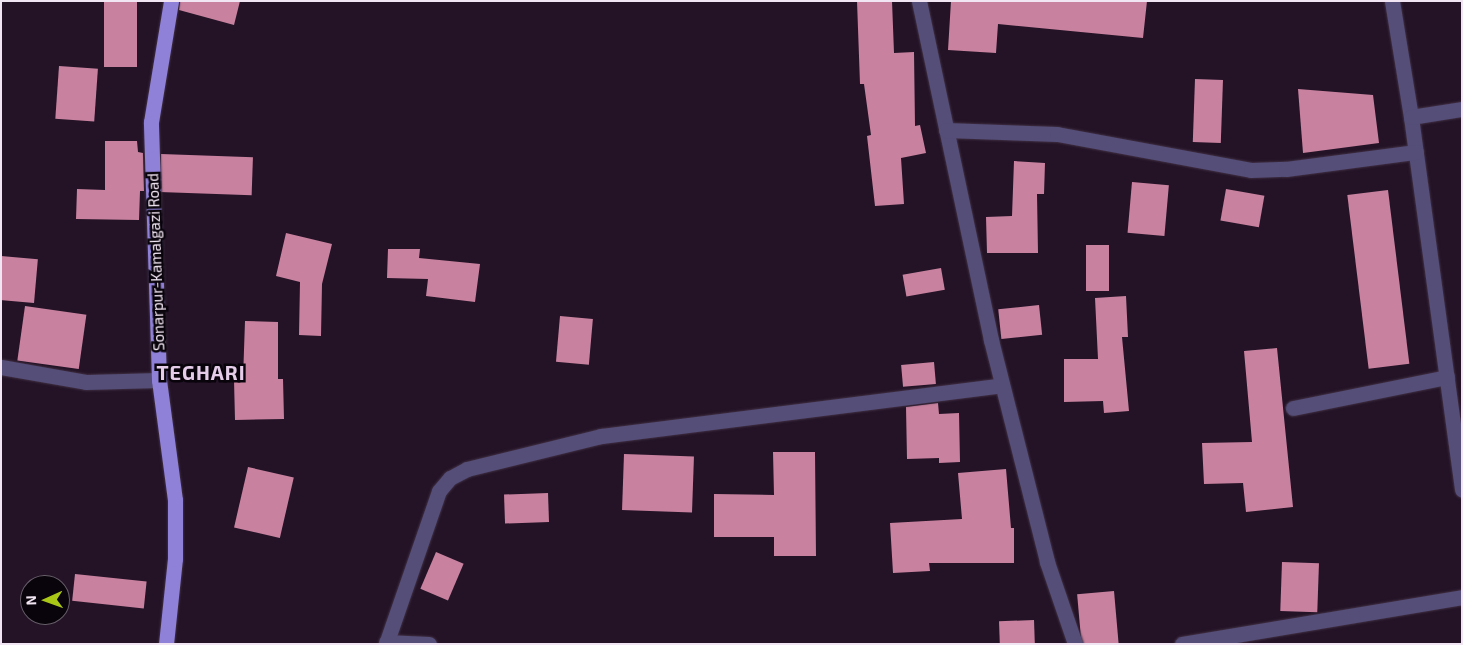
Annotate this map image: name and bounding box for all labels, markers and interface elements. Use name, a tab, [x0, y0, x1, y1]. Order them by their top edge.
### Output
street label: Sonarpur-Kamalgazi Road	[144, 173, 168, 351]
district label: TEGHARI	[156, 360, 246, 384]
north arrow	[20, 575, 70, 625]
text: N	[22, 595, 39, 606]

